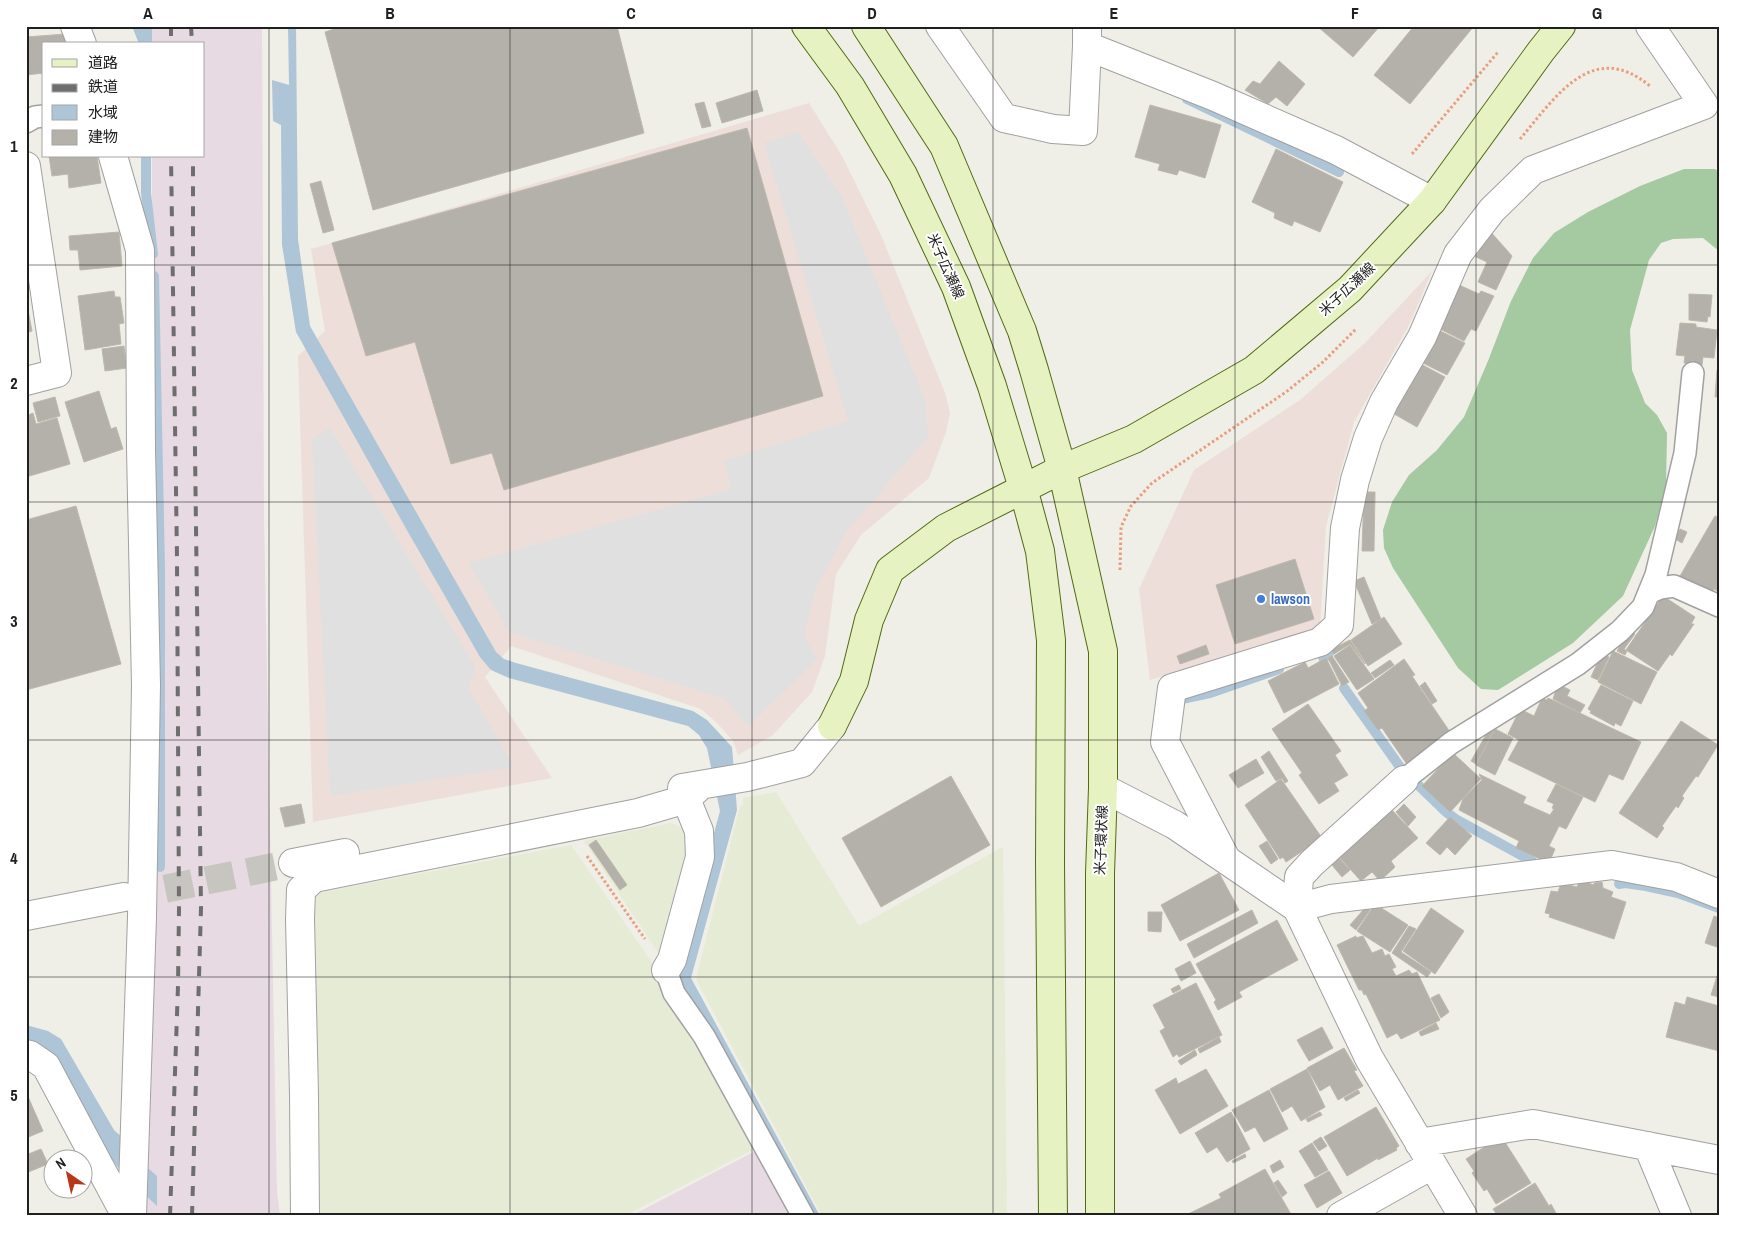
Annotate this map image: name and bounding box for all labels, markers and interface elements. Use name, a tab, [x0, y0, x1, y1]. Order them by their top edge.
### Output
text: A	[143, 2, 153, 24]
text: B	[385, 2, 395, 24]
text: C	[626, 2, 636, 24]
text: D	[867, 2, 877, 24]
text: E	[1110, 2, 1119, 24]
text: F	[1351, 2, 1359, 24]
text: G	[1592, 2, 1602, 24]
legend	[42, 42, 205, 158]
text: 道路	[88, 52, 118, 73]
text: 鉄道	[88, 76, 118, 97]
text: 水域	[88, 102, 118, 123]
text: 建物	[88, 126, 118, 147]
text: 1	[10, 135, 18, 157]
street label: 米子広瀬線	[924, 230, 968, 302]
street label: 米子広瀬線	[1315, 259, 1379, 319]
text: 2	[10, 372, 18, 394]
place label: lawson	[1271, 590, 1310, 608]
marker: lawson	[1255, 593, 1267, 605]
text: 3	[10, 610, 18, 632]
street label: 米子環状線	[1091, 805, 1111, 875]
text: 4	[10, 847, 18, 869]
text: 5	[10, 1084, 18, 1106]
north arrow	[42, 1150, 92, 1200]
text: N	[52, 1153, 69, 1173]

